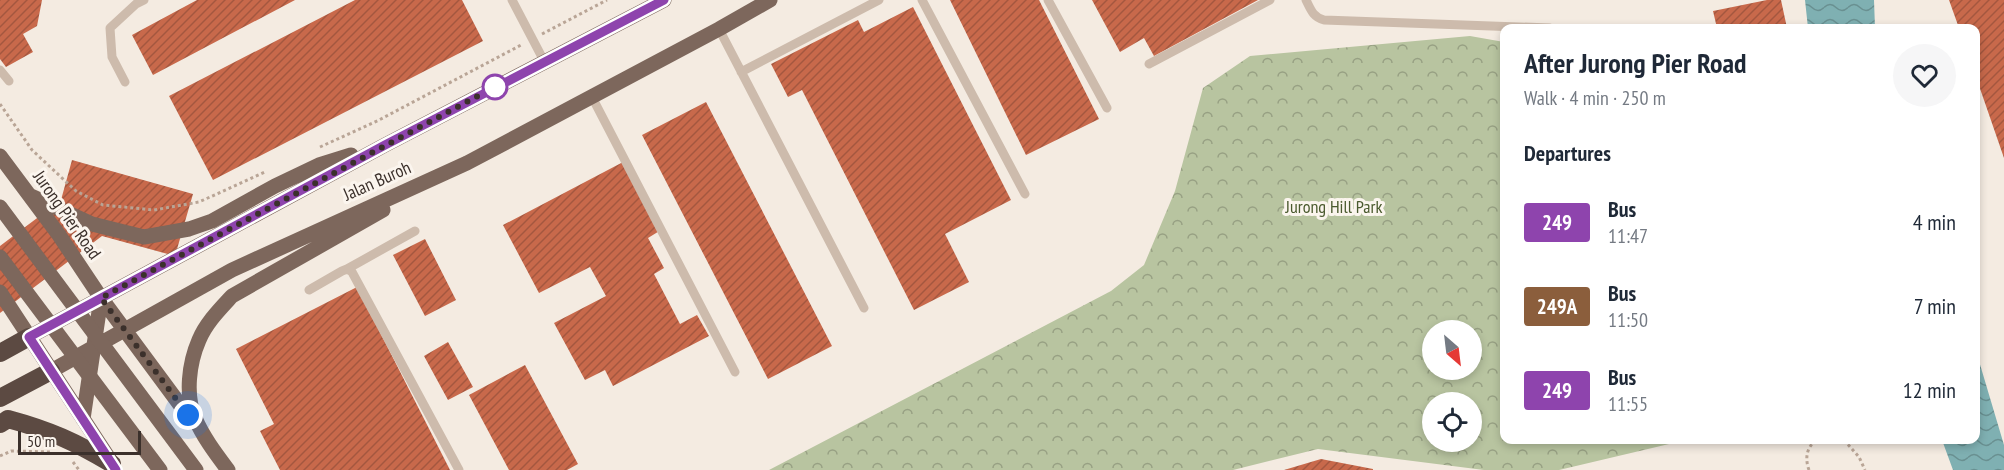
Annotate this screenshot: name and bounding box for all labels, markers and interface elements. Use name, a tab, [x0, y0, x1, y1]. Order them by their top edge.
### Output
text: After Jurong Pier Road	[1524, 44, 1746, 81]
button: heart	[1893, 44, 1956, 107]
unlabelled marker	[482, 74, 508, 100]
text: Walk · 4 min · 250 m	[1524, 85, 1666, 111]
text: Departures	[1524, 139, 1611, 167]
street label: Jalan Buroh	[339, 155, 414, 206]
street label: Jurong Pier Road	[28, 165, 106, 264]
park label: Jurong Hill Park	[1285, 195, 1382, 218]
text: Bus	[1608, 195, 1636, 223]
text: 4 min	[1913, 208, 1956, 236]
text: 249	[1542, 209, 1572, 236]
text: 11:47	[1608, 223, 1648, 249]
text: Bus	[1608, 279, 1636, 307]
text: 7 min	[1914, 292, 1956, 320]
text: 249A	[1537, 293, 1577, 320]
text: 11:50	[1608, 307, 1648, 333]
north arrow	[1422, 320, 1482, 380]
map controls	[1422, 320, 1482, 452]
text: Bus	[1608, 363, 1636, 391]
text: 12 min	[1903, 376, 1956, 404]
text: 249	[1542, 377, 1572, 404]
text: 11:55	[1608, 391, 1648, 417]
button: locate	[1422, 392, 1482, 452]
your location	[173, 400, 203, 430]
scale bar	[18, 428, 141, 456]
text: 50 m	[27, 431, 55, 451]

